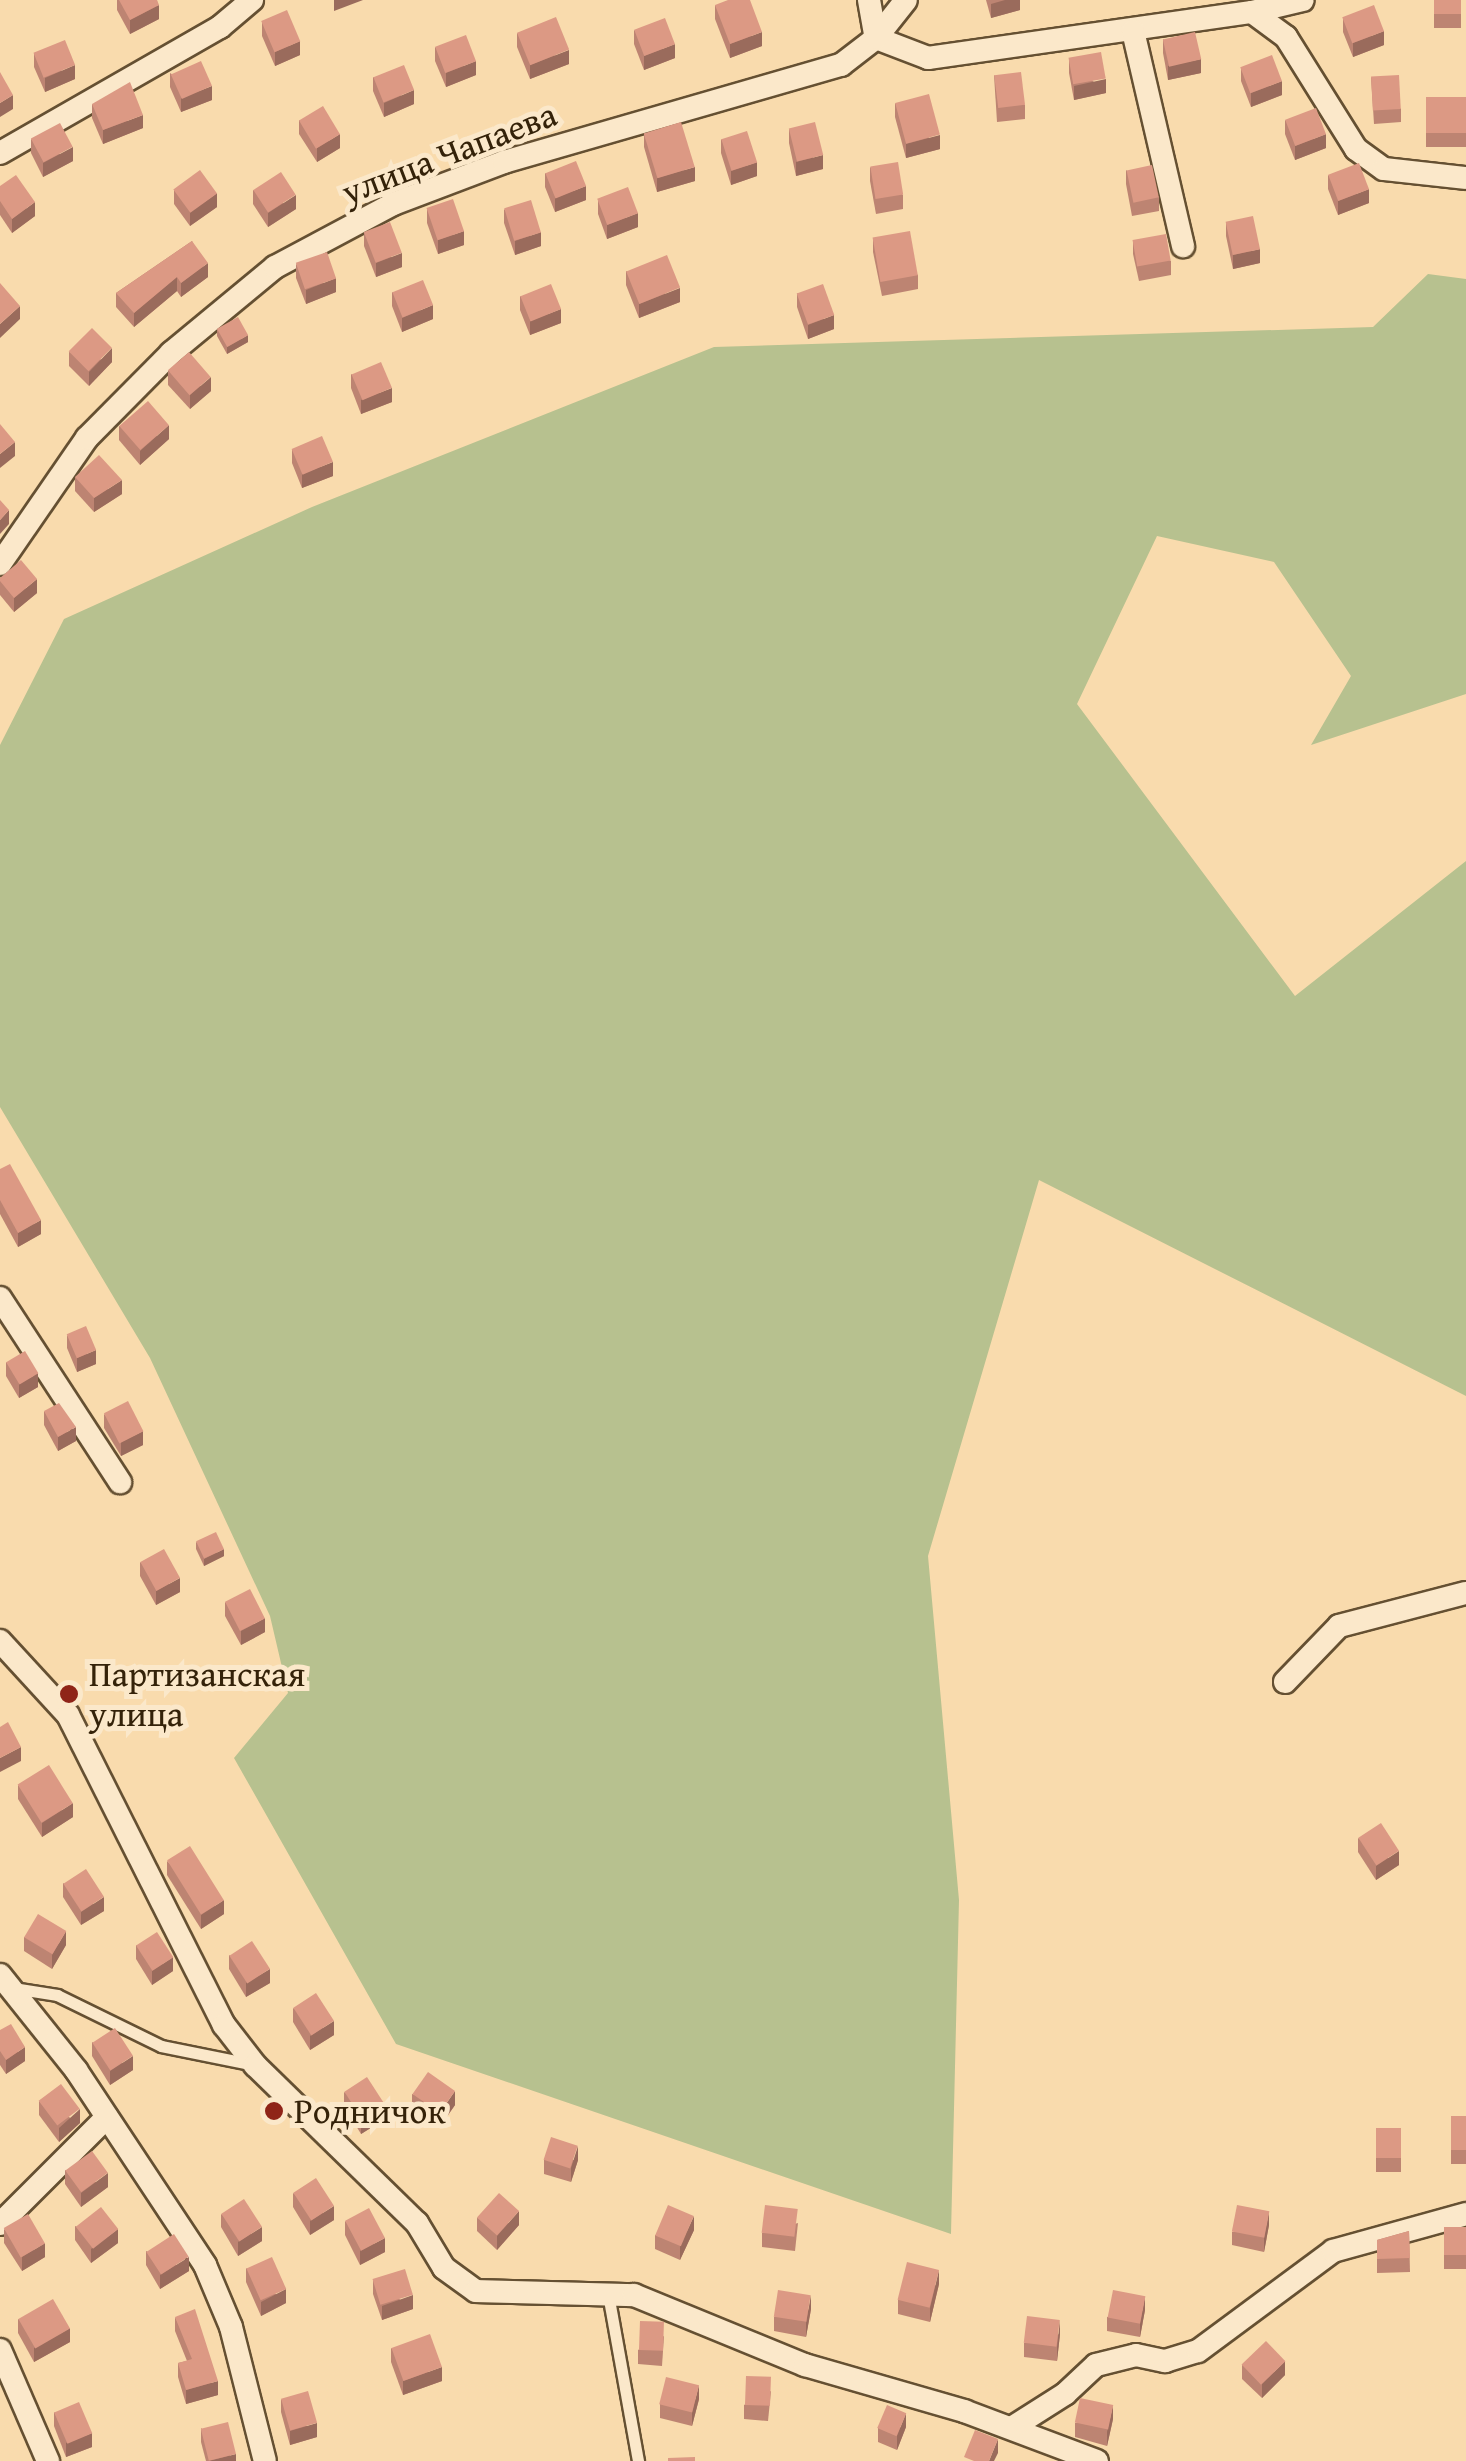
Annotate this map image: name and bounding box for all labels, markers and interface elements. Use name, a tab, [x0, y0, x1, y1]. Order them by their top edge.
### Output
street label: улица Чапаева	[336, 93, 562, 213]
place label: Партизанская улица	[89, 1653, 305, 1735]
marker: Партизанская улица	[58, 1683, 80, 1705]
place label: Родничок	[294, 2090, 446, 2132]
marker: Родничок	[263, 2100, 285, 2122]

